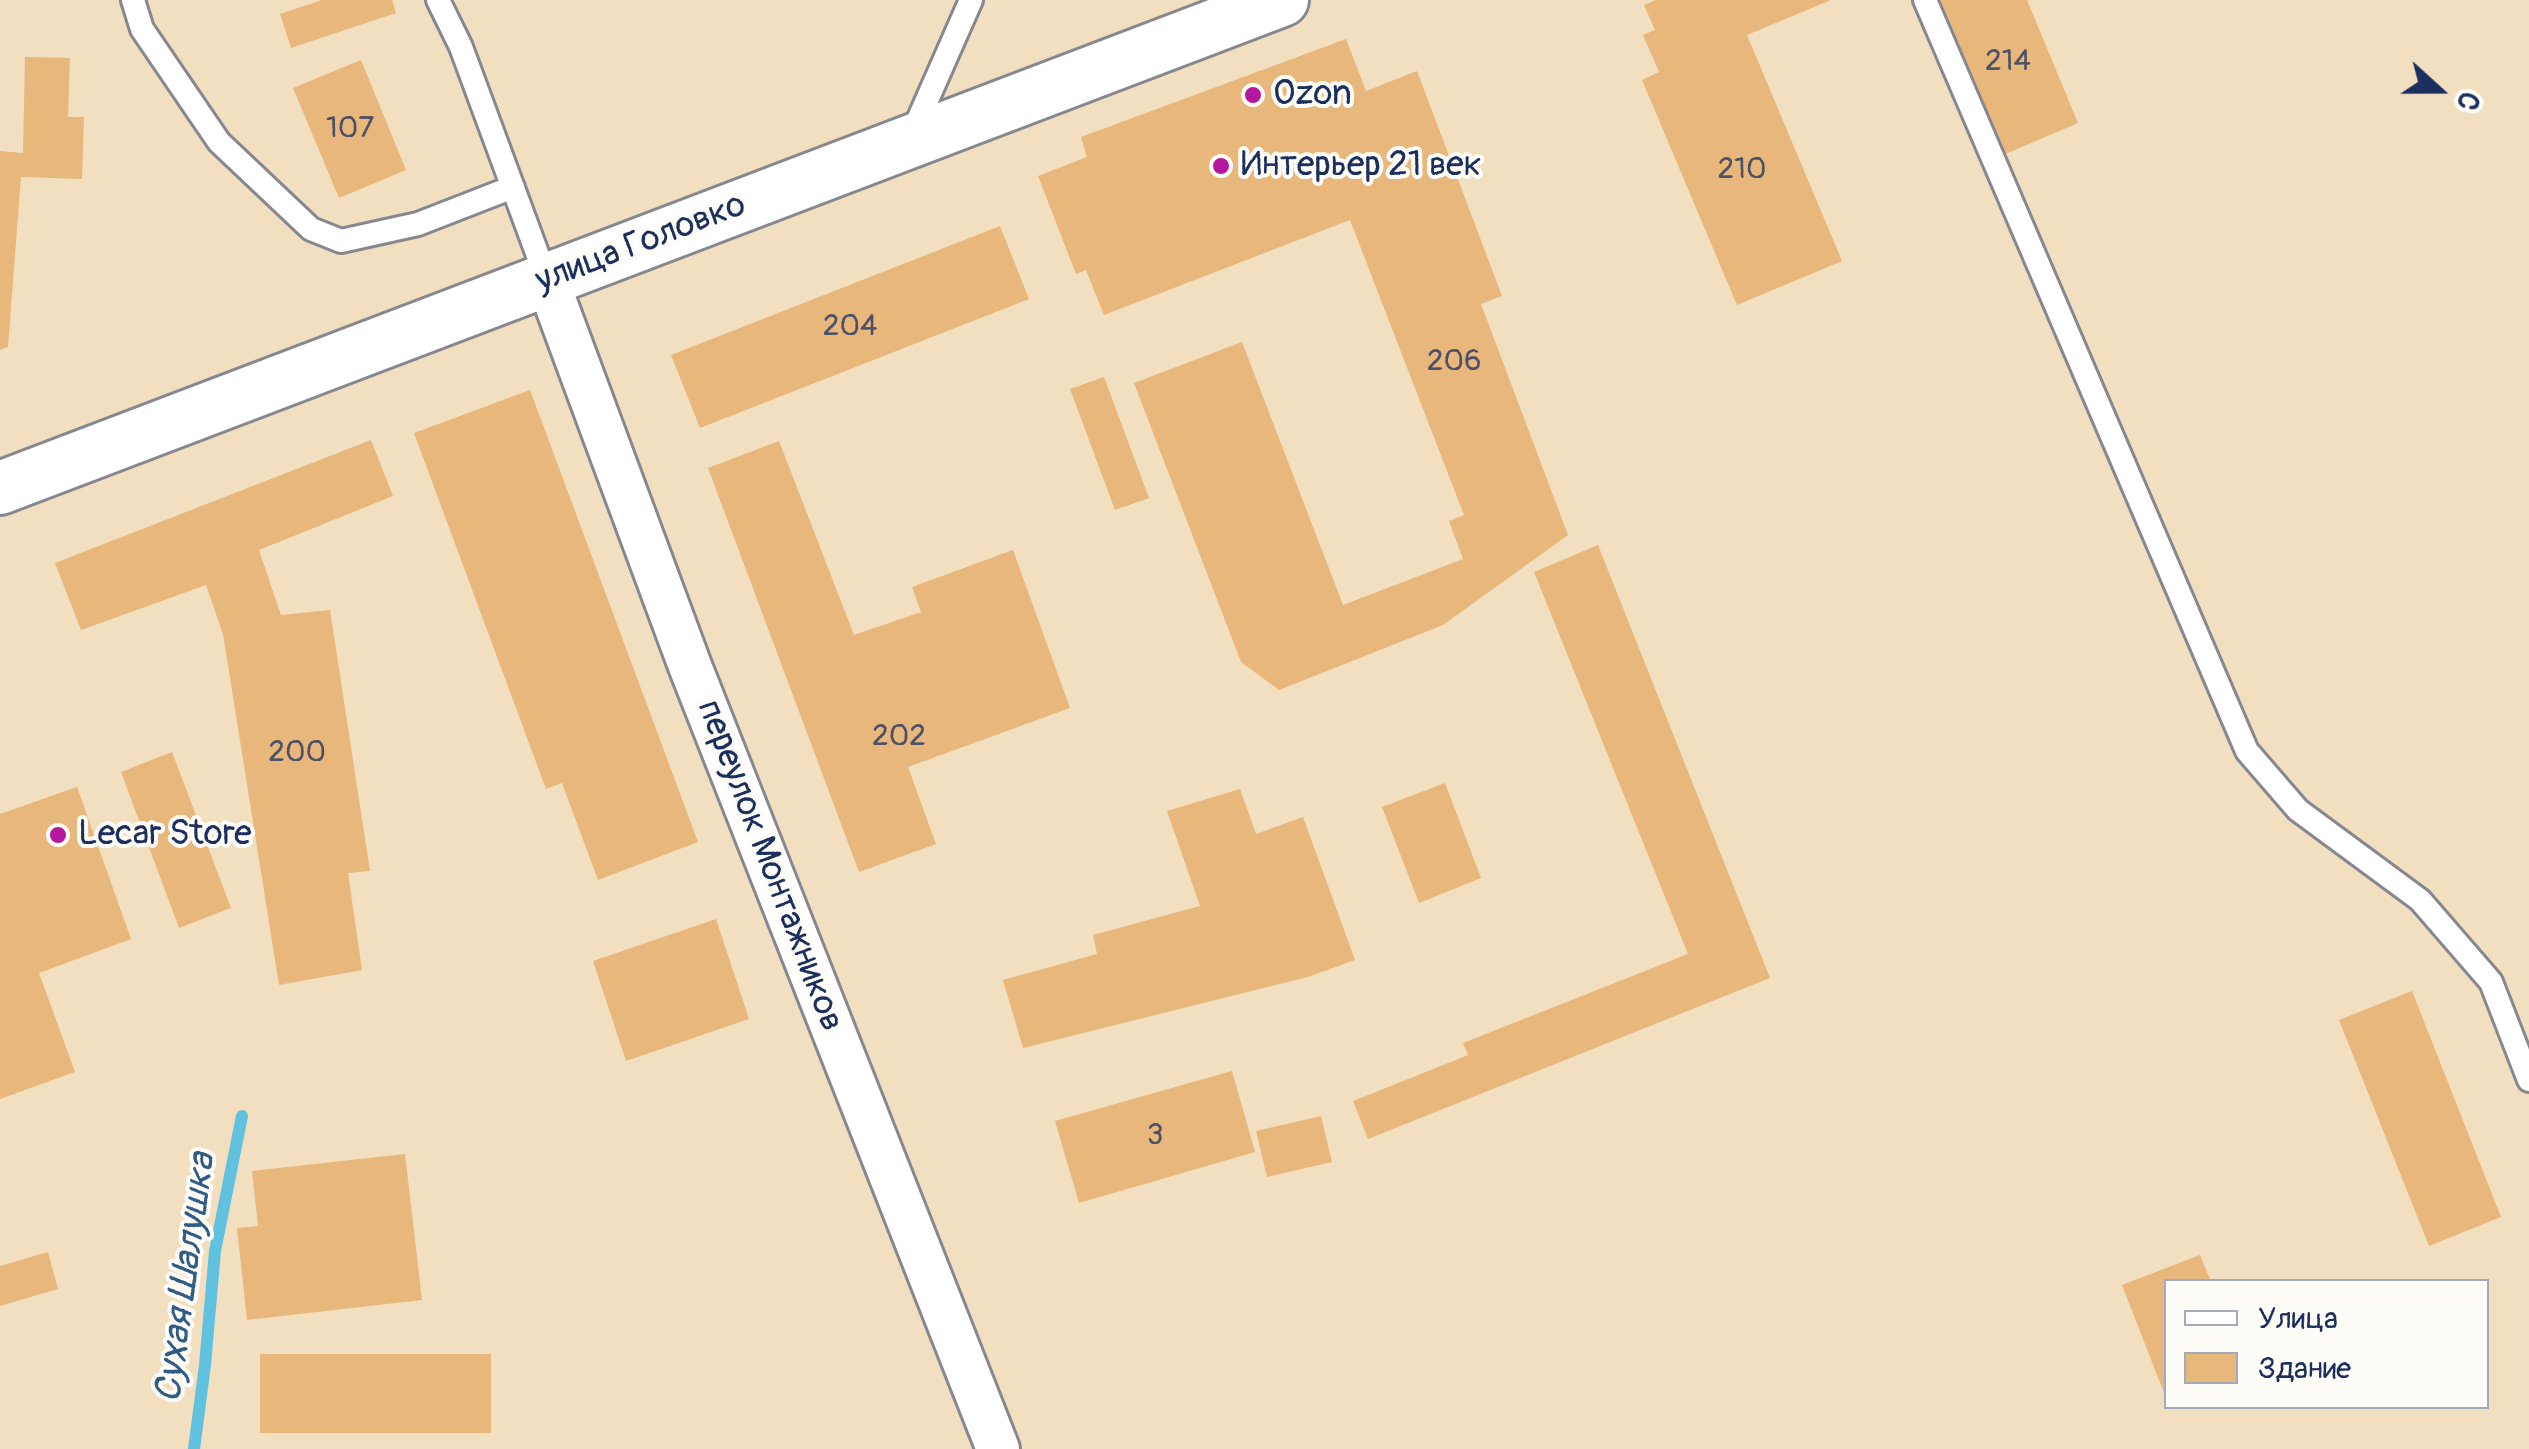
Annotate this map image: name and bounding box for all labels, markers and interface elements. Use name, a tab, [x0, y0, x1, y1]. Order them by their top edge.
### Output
north arrow	[2389, 40, 2489, 140]
house number: 214	[1985, 44, 2031, 80]
place label: Ozon	[1273, 74, 1352, 116]
marker: Ozon	[1242, 84, 1264, 106]
text: С	[2448, 87, 2487, 115]
house number: 107	[326, 111, 374, 147]
place label: Интерьер 21 век	[1241, 145, 1482, 187]
house number: 210	[1718, 152, 1766, 188]
marker: Интерьер 21 век	[1210, 155, 1232, 177]
street label: улица Головко	[530, 185, 752, 303]
house number: 204	[823, 309, 877, 345]
house number: 206	[1427, 344, 1481, 380]
street label: переулок Монтажников	[686, 694, 852, 1038]
house number: 202	[872, 719, 926, 755]
house number: 200	[268, 735, 326, 771]
place label: Lecar Store	[78, 814, 251, 856]
marker: Lecar Store	[47, 824, 69, 846]
house number: 3	[1147, 1118, 1163, 1154]
water label: Сухая Шалушка	[147, 1150, 227, 1406]
legend	[2164, 1279, 2489, 1409]
text: Улица	[2258, 1300, 2338, 1337]
text: Здание	[2258, 1350, 2351, 1387]

